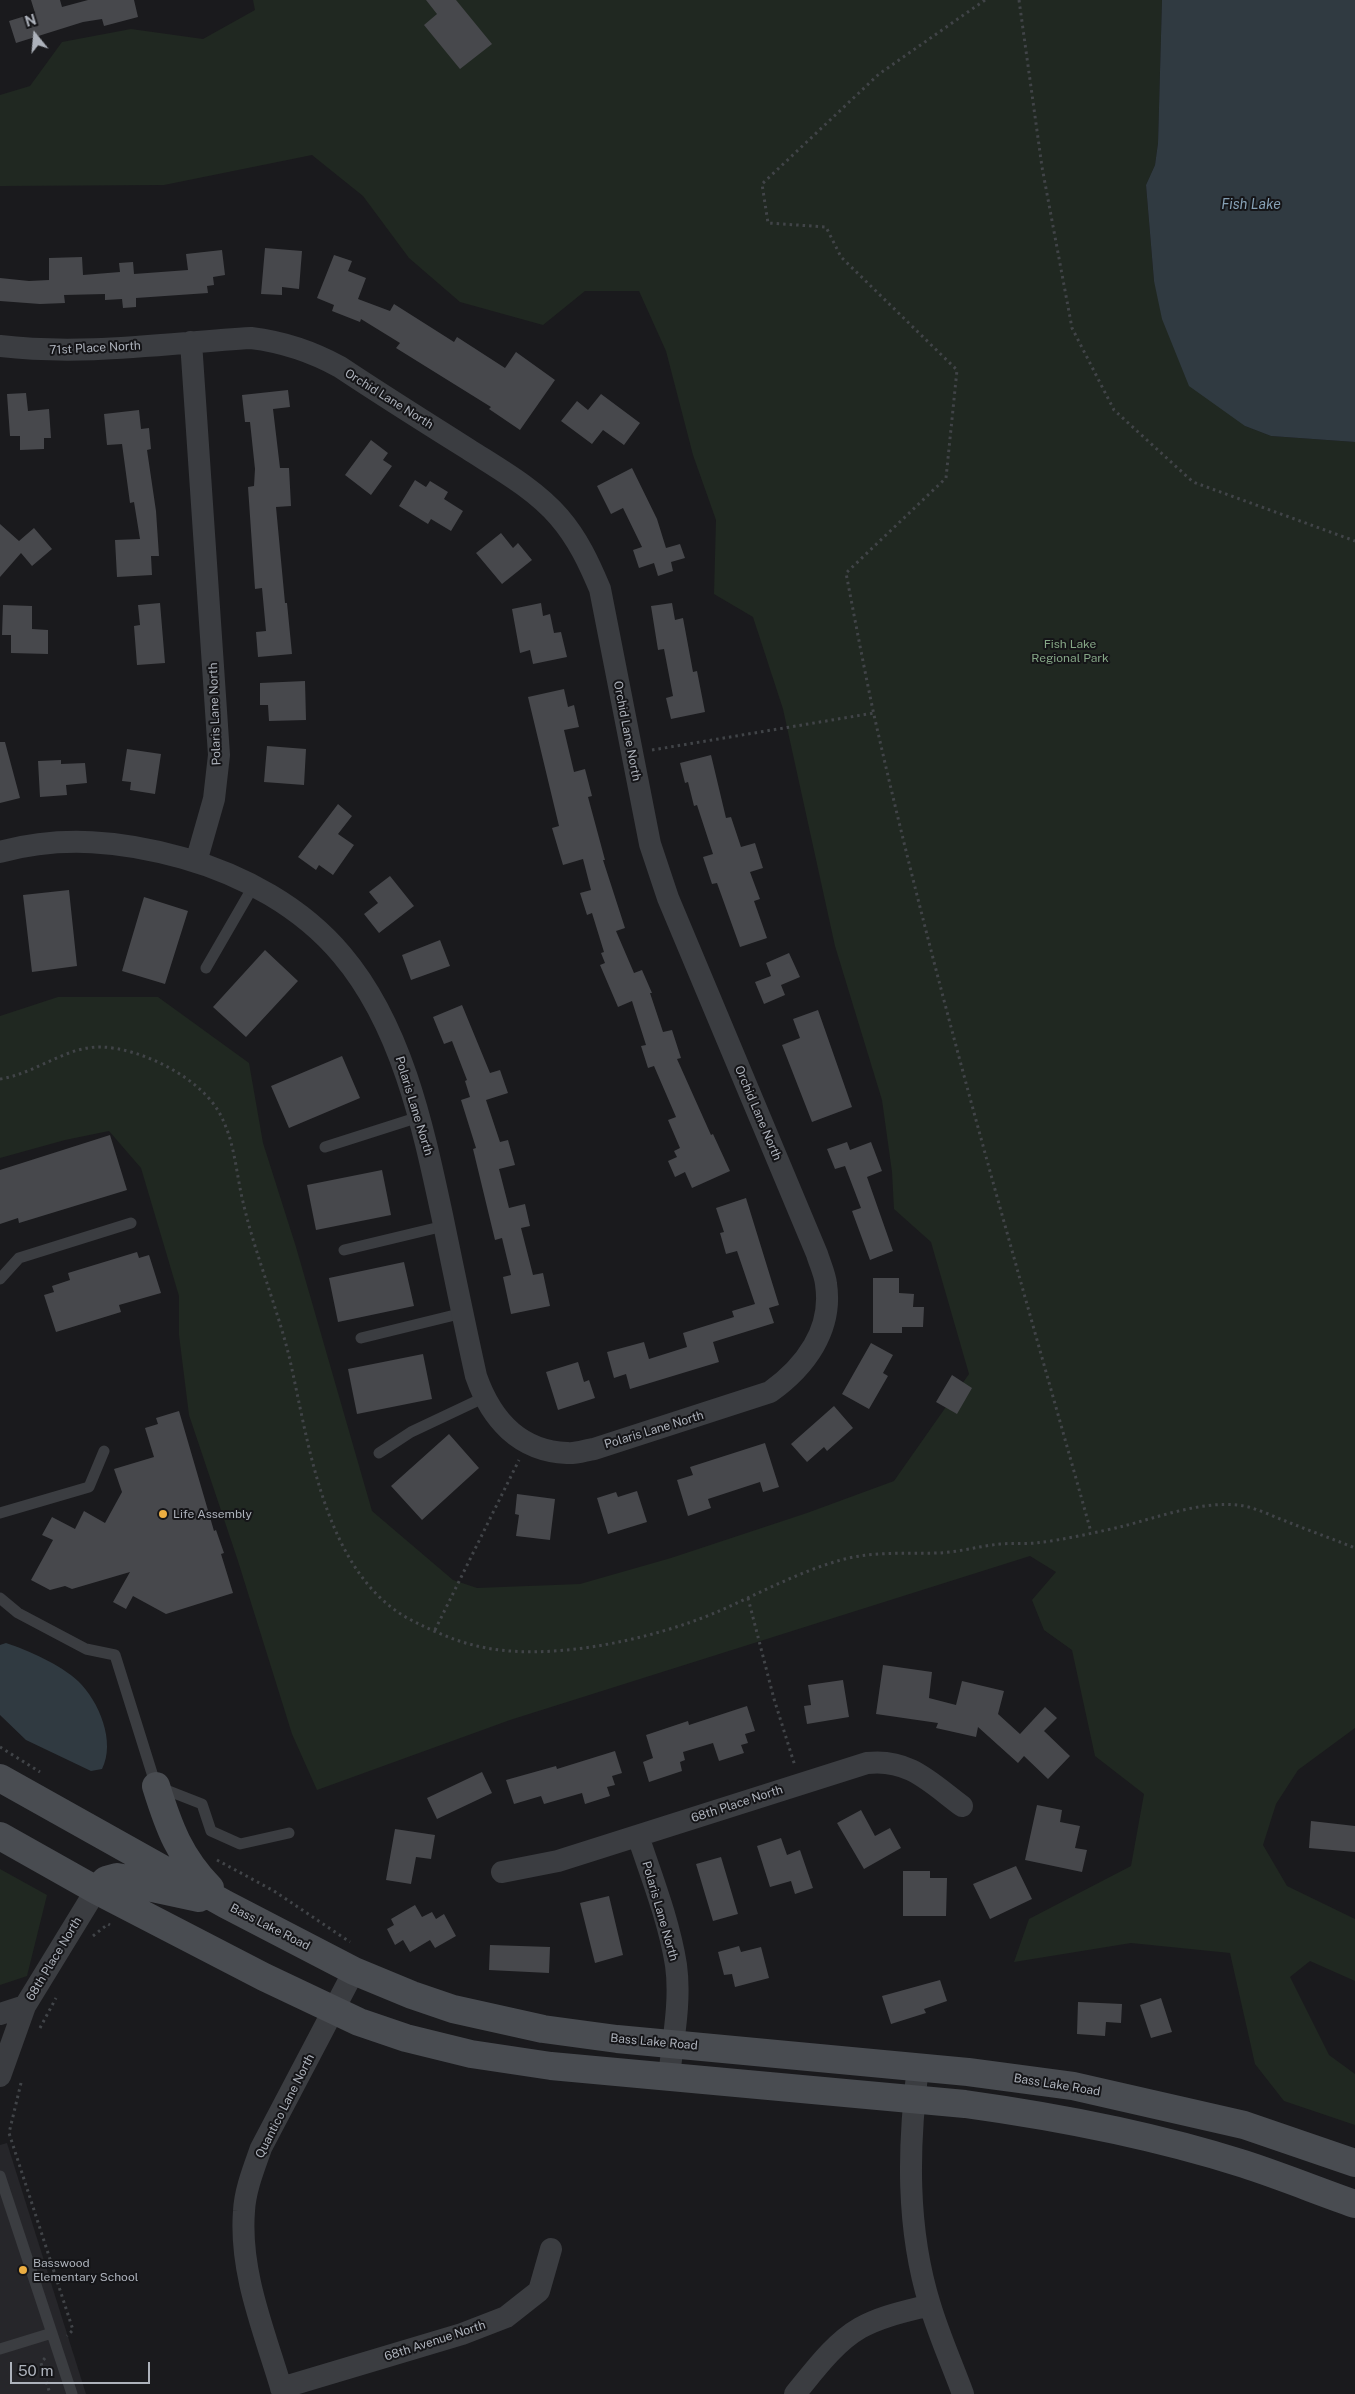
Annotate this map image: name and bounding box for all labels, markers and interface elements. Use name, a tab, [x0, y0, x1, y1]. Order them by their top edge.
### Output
north arrow	[10, 10, 60, 60]
text: N	[23, 11, 38, 30]
water label: Fish Lake	[1221, 197, 1281, 213]
street label: 71st Place North	[49, 338, 141, 358]
street label: Orchid Lane North	[342, 366, 436, 432]
park label: Fish Lake Regional Park	[1031, 637, 1109, 665]
street label: Polaris Lane North	[206, 662, 224, 766]
street label: Orchid Lane North	[610, 680, 644, 782]
street label: Polaris Lane North	[392, 1055, 436, 1157]
street label: Orchid Lane North	[732, 1063, 784, 1163]
street label: Polaris Lane North	[603, 1408, 705, 1452]
place label: Life Assembly	[173, 1507, 252, 1521]
marker: Life Assembly	[157, 1508, 169, 1520]
street label: 68th Place North	[689, 1782, 785, 1826]
street label: Polaris Lane North	[639, 1859, 681, 1963]
street label: Bass Lake Road	[228, 1901, 312, 1953]
street label: 68th Place North	[23, 1914, 85, 2004]
street label: Bass Lake Road	[610, 2031, 698, 2053]
street label: Quantico Lane North	[252, 2052, 318, 2160]
street label: Bass Lake Road	[1013, 2071, 1101, 2099]
place label: Basswood Elementary School	[33, 2256, 138, 2284]
marker: Basswood Elementary School	[17, 2264, 29, 2276]
street label: 68th Avenue North	[383, 2318, 487, 2364]
scale bar	[12, 2352, 152, 2384]
text: 50 m	[18, 2362, 53, 2379]

